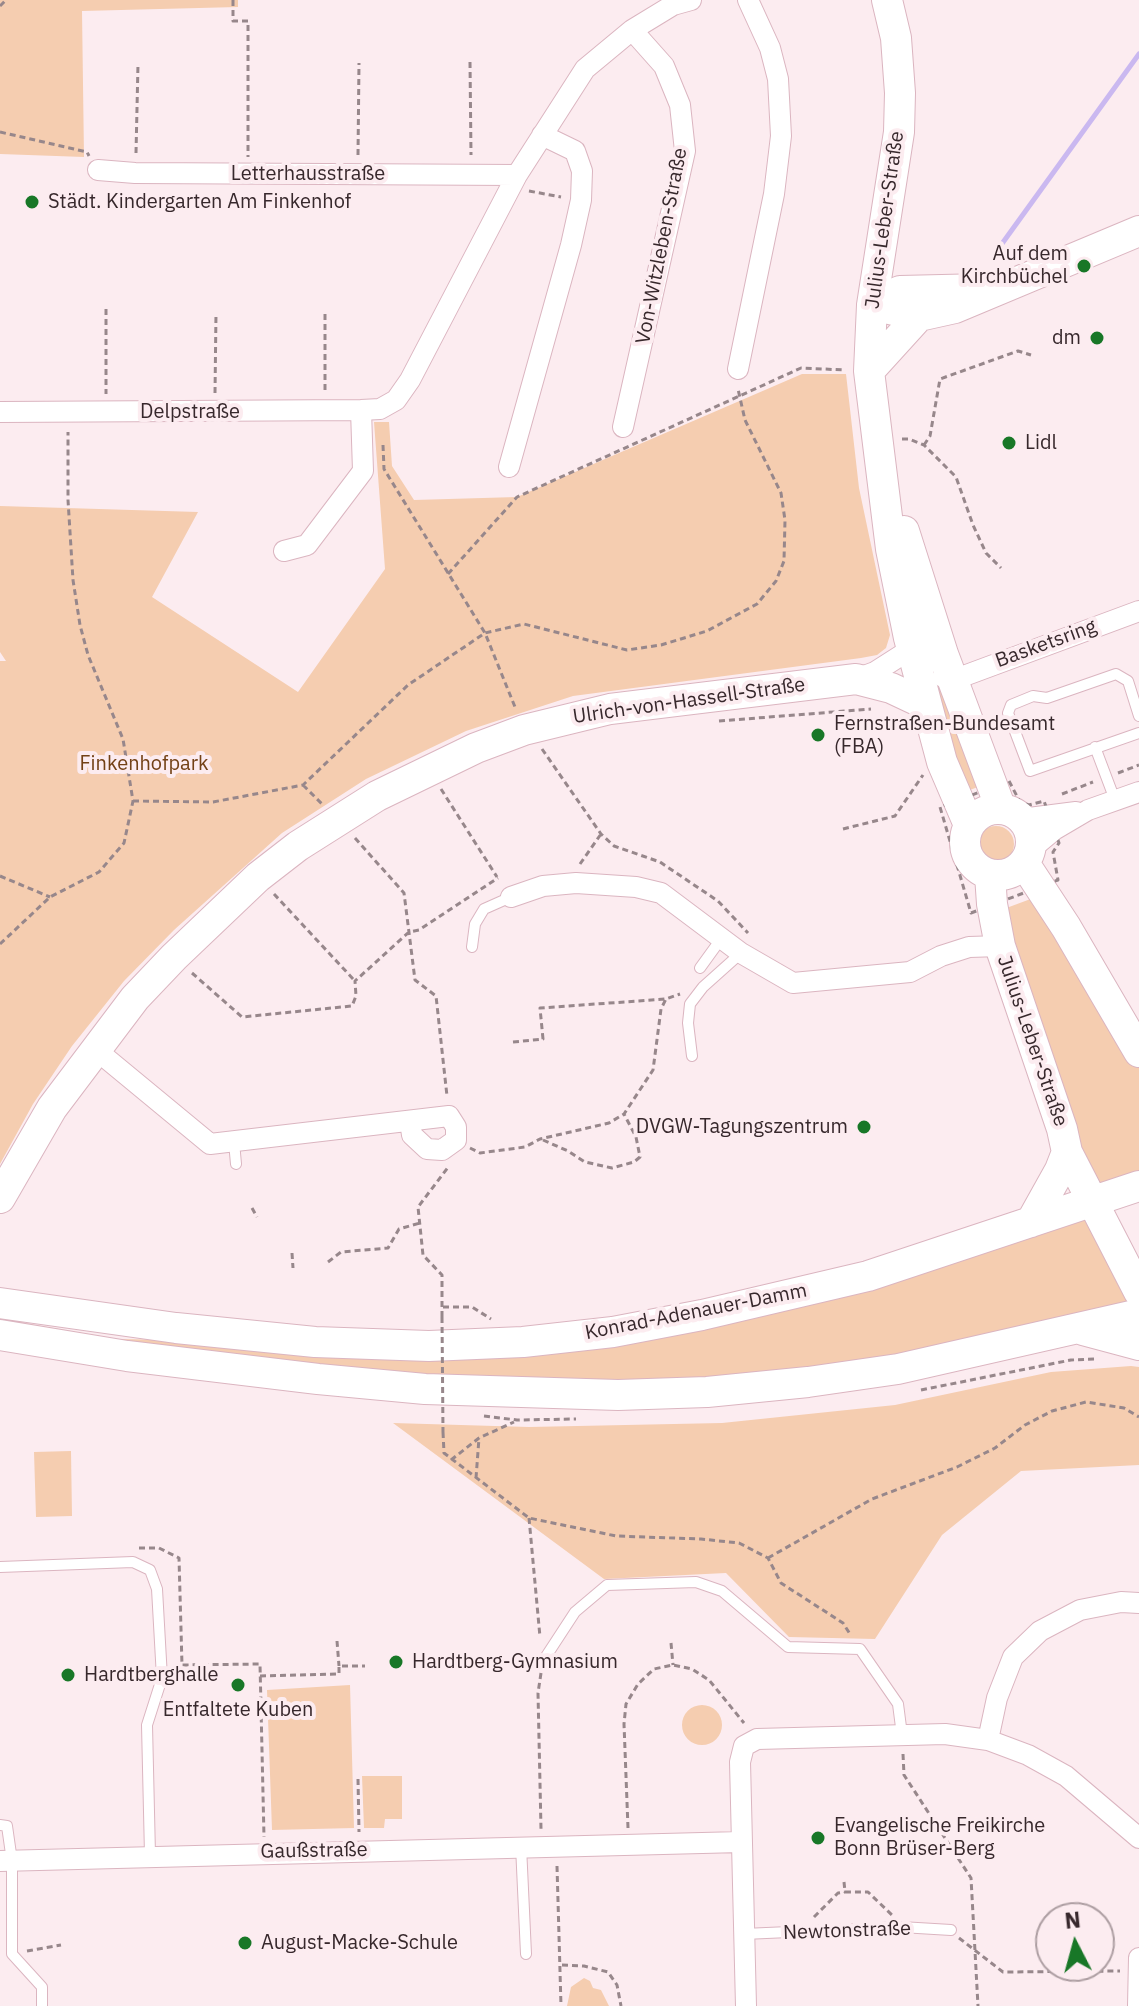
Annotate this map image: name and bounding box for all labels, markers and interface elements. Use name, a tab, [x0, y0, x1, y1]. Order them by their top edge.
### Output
street label: Julius-Leber-Straße	[861, 130, 909, 310]
street label: Von-Witzleben-Straße	[631, 146, 693, 346]
street label: Letterhausstraße	[231, 162, 385, 186]
place label: Städt. Kindergarten Am Finkenhof	[48, 190, 351, 214]
marker: Städt. Kindergarten Am Finkenhof	[23, 193, 41, 211]
place label: Auf dem Kirchbüchel	[961, 242, 1068, 289]
marker: Auf dem Kirchbüchel	[1075, 257, 1093, 275]
place label: dm	[1052, 326, 1081, 350]
marker: dm	[1088, 329, 1106, 347]
street label: Delpstraße	[140, 400, 240, 424]
place label: Lidl	[1025, 431, 1057, 455]
marker: Lidl	[1000, 434, 1018, 452]
street label: Basketsring	[992, 615, 1100, 673]
street label: Ulrich-von-Hassell-Straße	[571, 673, 807, 729]
place label: Fernstraßen-Bundesamt (FBA)	[834, 712, 1055, 759]
marker: Fernstraßen-Bundesamt (FBA)	[809, 726, 827, 744]
park label: Finkenhofpark	[79, 752, 209, 776]
street label: Julius-Leber-Straße	[991, 952, 1073, 1130]
place label: DVGW-Tagungszentrum	[636, 1115, 848, 1139]
marker: DVGW-Tagungszentrum	[855, 1118, 873, 1136]
street label: Konrad-Adenauer-Damm	[583, 1279, 809, 1345]
place label: Hardtberg-Gymnasium	[412, 1650, 618, 1674]
marker: Hardtberg-Gymnasium	[387, 1653, 405, 1671]
place label: Hardtberghalle	[84, 1663, 218, 1687]
marker: Hardtberghalle	[59, 1666, 77, 1684]
marker: Entfaltete Kuben	[229, 1676, 247, 1694]
place label: Entfaltete Kuben	[163, 1698, 313, 1722]
place label: Evangelische Freikirche Bonn Brüser-Berg	[834, 1814, 1045, 1861]
marker: Evangelische Freikirche Bonn Brüser-Berg	[809, 1829, 827, 1847]
street label: Gaußstraße	[260, 1838, 368, 1864]
north arrow	[1035, 1902, 1115, 1982]
text: N	[1063, 1904, 1082, 1935]
street label: Newtonstraße	[783, 1917, 911, 1945]
place label: August-Macke-Schule	[261, 1931, 458, 1955]
marker: August-Macke-Schule	[236, 1934, 254, 1952]

